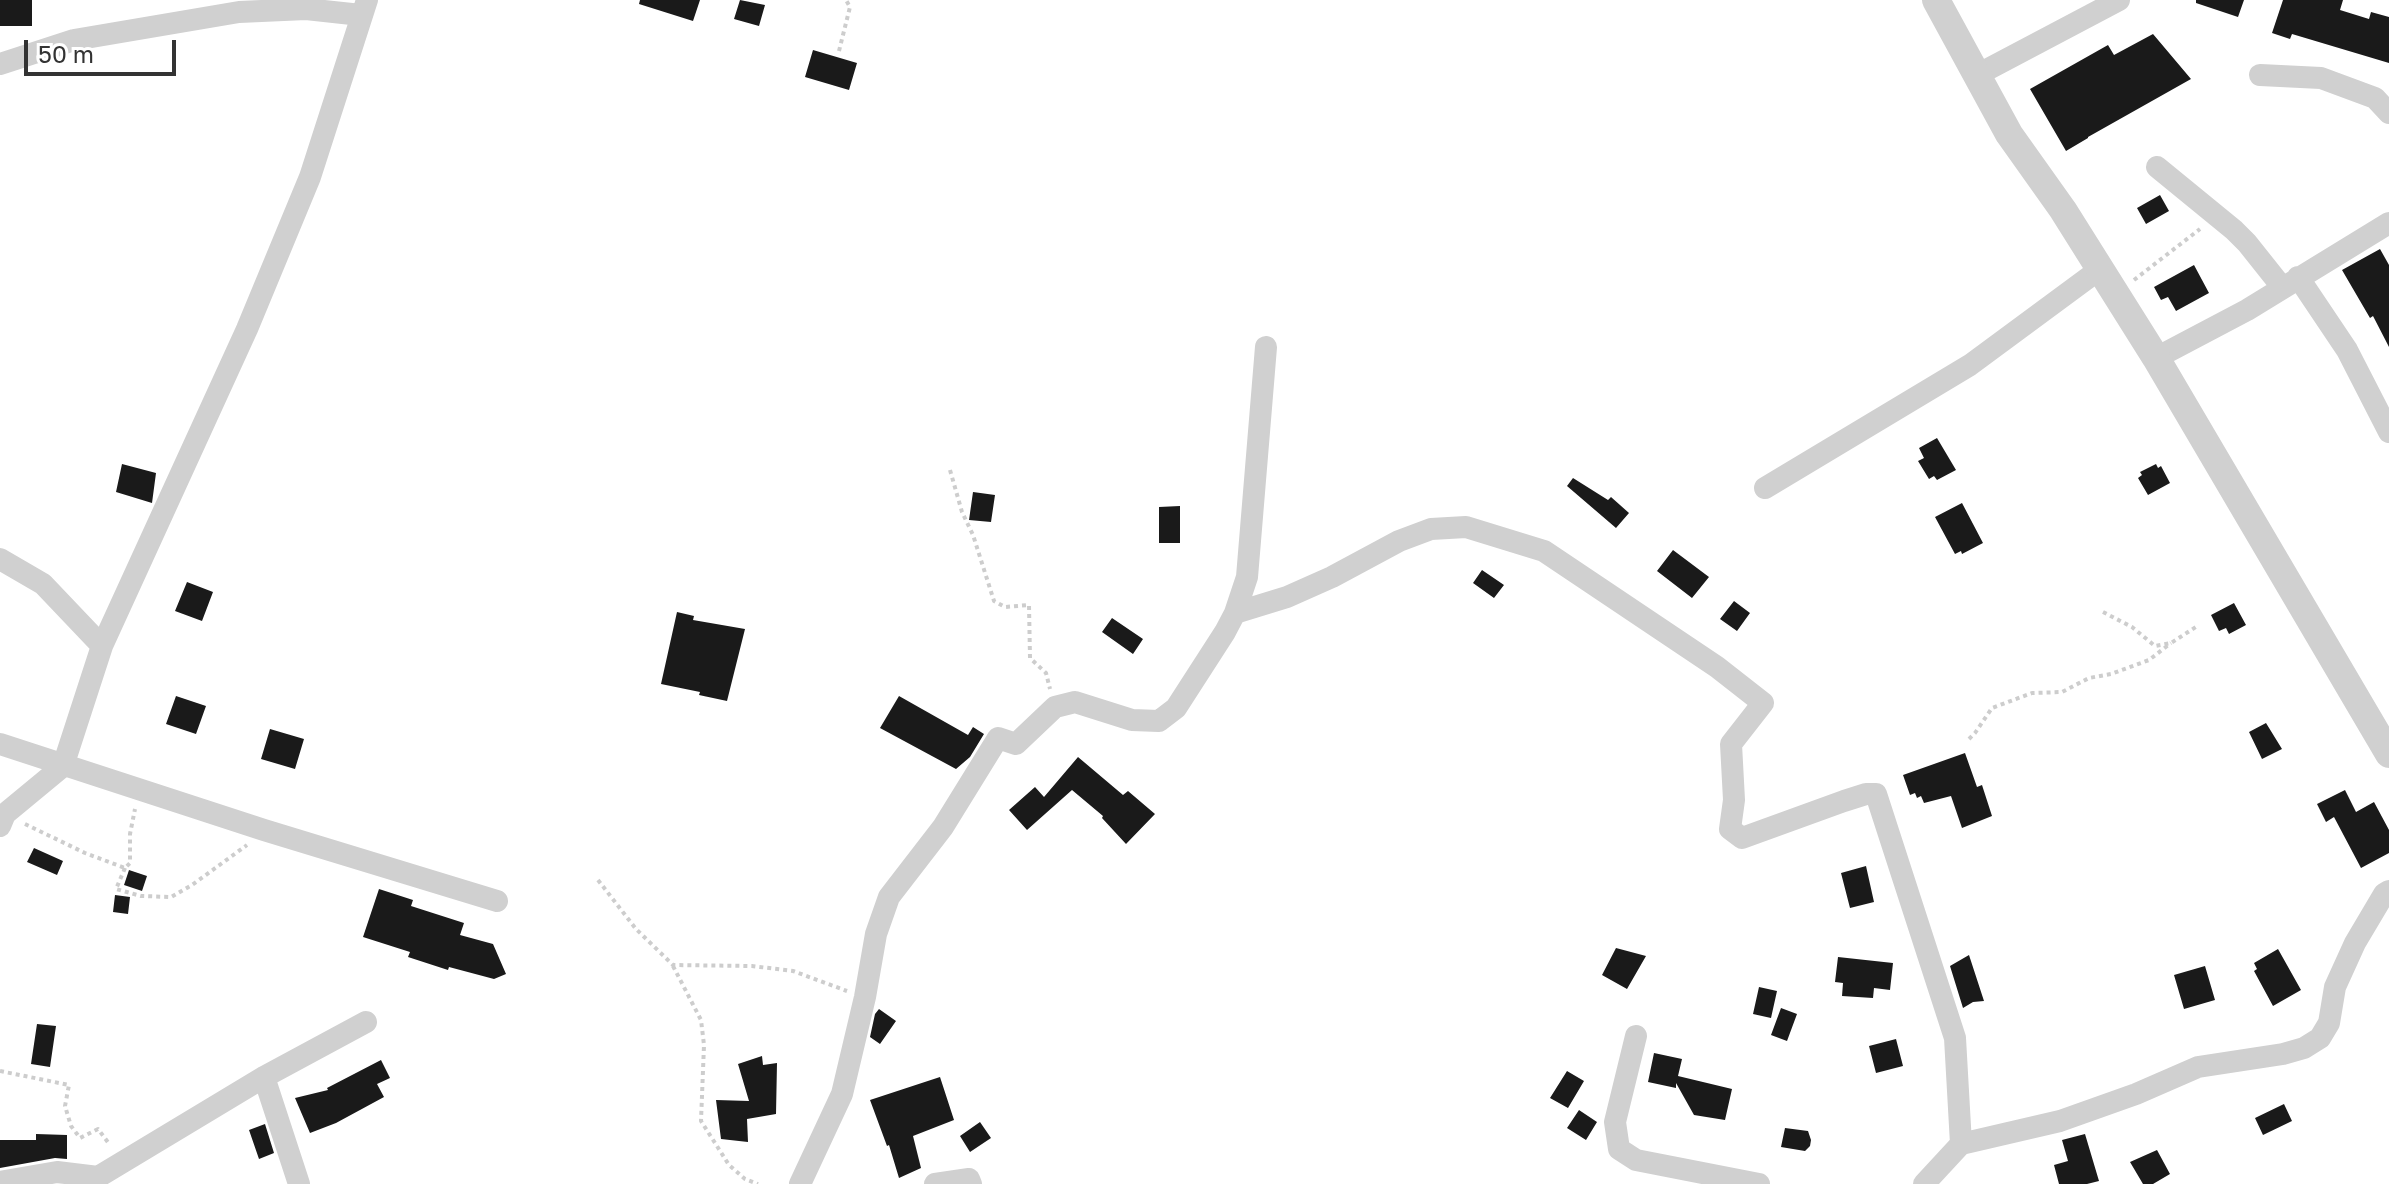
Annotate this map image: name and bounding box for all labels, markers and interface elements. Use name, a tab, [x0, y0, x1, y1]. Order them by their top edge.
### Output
scale bar	[28, 24, 180, 74]
text: 50 m	[38, 39, 94, 68]

